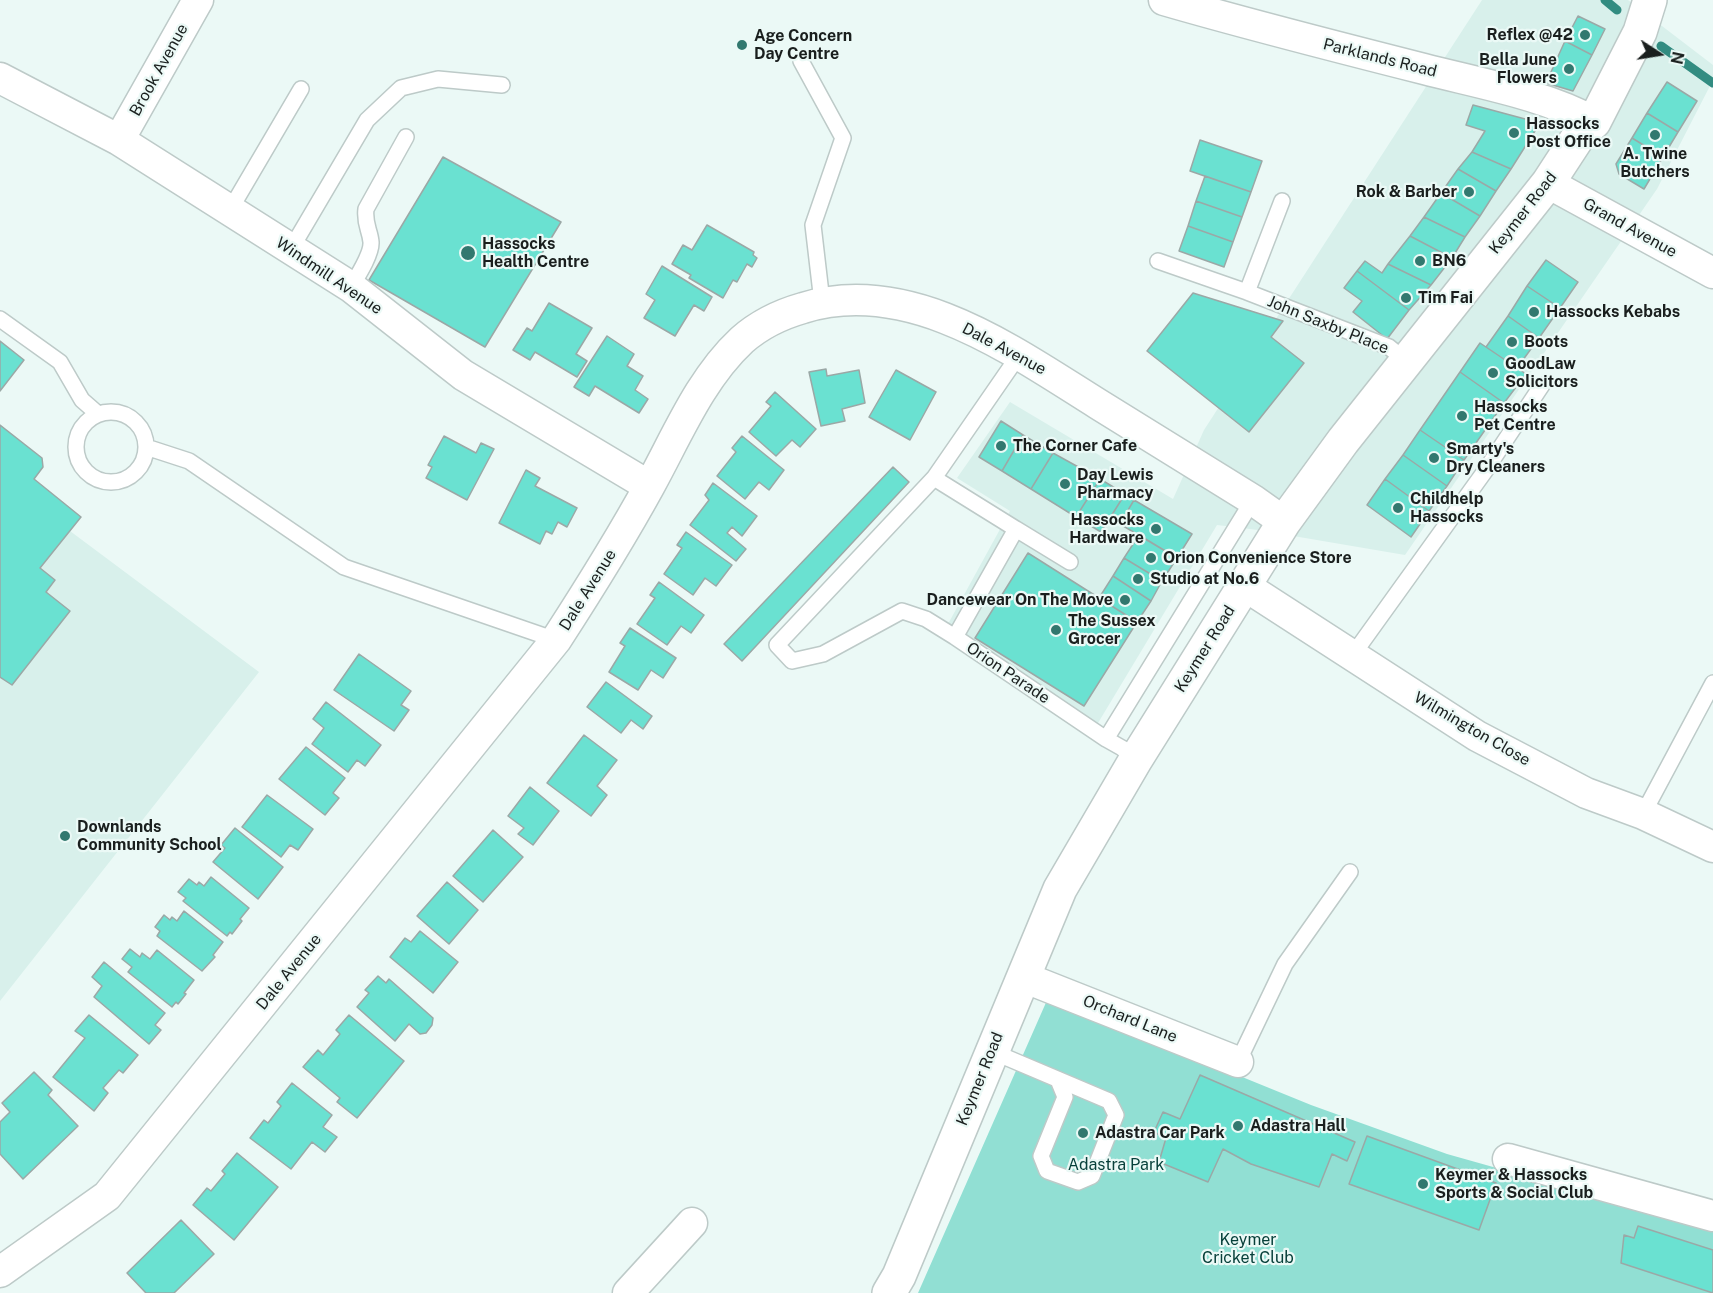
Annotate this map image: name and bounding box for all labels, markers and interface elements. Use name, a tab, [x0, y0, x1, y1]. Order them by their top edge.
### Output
street label: Brook Avenue	[126, 20, 192, 120]
north arrow	[1629, 24, 1689, 84]
place label: Reflex @42	[1487, 25, 1573, 45]
place label: Age Concern Day Centre	[754, 26, 852, 64]
marker: Reflex @42	[1578, 28, 1592, 42]
street label: Parklands Road	[1321, 35, 1439, 81]
marker: Age Concern Day Centre	[735, 38, 749, 52]
place label: Bella June Flowers	[1479, 50, 1557, 88]
text: N	[1667, 50, 1688, 66]
marker: Bella June Flowers	[1562, 62, 1576, 76]
place label: Hassocks Post Office	[1526, 114, 1611, 152]
marker: Hassocks Post Office	[1507, 126, 1521, 140]
marker: A. Twine Butchers	[1648, 128, 1662, 142]
place label: A. Twine Butchers	[1620, 144, 1690, 182]
street label: Keymer Road	[1485, 168, 1561, 258]
place label: Rok & Barber	[1356, 182, 1457, 202]
marker: Rok & Barber	[1462, 185, 1476, 199]
street label: Grand Avenue	[1580, 194, 1680, 262]
street label: Windmill Avenue	[272, 233, 386, 319]
place label: Hassocks Health Centre	[482, 234, 589, 272]
marker: Hassocks Health Centre	[459, 244, 477, 262]
place label: BN6	[1432, 251, 1466, 271]
marker: BN6	[1413, 254, 1427, 268]
place label: Tim Fai	[1418, 288, 1473, 308]
marker: Tim Fai	[1399, 291, 1413, 305]
street label: John Saxby Place	[1264, 292, 1392, 358]
place label: Hassocks Kebabs	[1546, 302, 1680, 322]
marker: Hassocks Kebabs	[1527, 305, 1541, 319]
street label: Dale Avenue	[959, 319, 1049, 379]
place label: Boots	[1524, 332, 1568, 352]
marker: Boots	[1505, 335, 1519, 349]
place label: GoodLaw Solicitors	[1505, 354, 1578, 392]
marker: GoodLaw Solicitors	[1486, 366, 1500, 380]
place label: Hassocks Pet Centre	[1474, 397, 1556, 435]
marker: Hassocks Pet Centre	[1455, 409, 1469, 423]
place label: The Corner Cafe	[1013, 436, 1137, 456]
marker: The Corner Cafe	[994, 439, 1008, 453]
place label: Smarty's Dry Cleaners	[1446, 439, 1545, 477]
marker: Smarty's Dry Cleaners	[1427, 451, 1441, 465]
place label: Day Lewis Pharmacy	[1077, 465, 1153, 503]
marker: Day Lewis Pharmacy	[1058, 477, 1072, 491]
place label: Childhelp Hassocks	[1410, 489, 1483, 527]
marker: Childhelp Hassocks	[1391, 501, 1405, 515]
place label: Hassocks Hardware	[1069, 510, 1144, 548]
marker: Hassocks Hardware	[1149, 522, 1163, 536]
street label: Dale Avenue	[555, 546, 621, 634]
place label: Orion Convenience Store	[1163, 548, 1352, 568]
marker: Orion Convenience Store	[1144, 551, 1158, 565]
place label: Studio at No.6	[1150, 569, 1259, 589]
marker: Studio at No.6	[1131, 572, 1145, 586]
place label: Dancewear On The Move	[926, 590, 1113, 610]
marker: Dancewear On The Move	[1118, 593, 1132, 607]
street label: Keymer Road	[1171, 602, 1239, 696]
place label: The Sussex Grocer	[1068, 611, 1156, 649]
marker: The Sussex Grocer	[1049, 623, 1063, 637]
street label: Orion Parade	[963, 638, 1053, 708]
street label: Wilmington Close	[1410, 688, 1534, 770]
place label: Downlands Community School	[77, 817, 222, 855]
marker: Downlands Community School	[58, 829, 72, 843]
street label: Dale Avenue	[252, 930, 326, 1014]
street label: Orchard Lane	[1080, 991, 1180, 1047]
street label: Keymer Road	[953, 1030, 1007, 1128]
place label: Adastra Hall	[1250, 1116, 1346, 1136]
marker: Adastra Hall	[1231, 1119, 1245, 1133]
place label: Adastra Car Park	[1095, 1123, 1225, 1143]
marker: Adastra Car Park	[1076, 1126, 1090, 1140]
park label: Adastra Park	[1068, 1155, 1164, 1175]
place label: Keymer & Hassocks Sports & Social Club	[1435, 1165, 1593, 1203]
marker: Keymer & Hassocks Sports & Social Club	[1416, 1177, 1430, 1191]
park label: Keymer Cricket Club	[1202, 1230, 1294, 1268]

